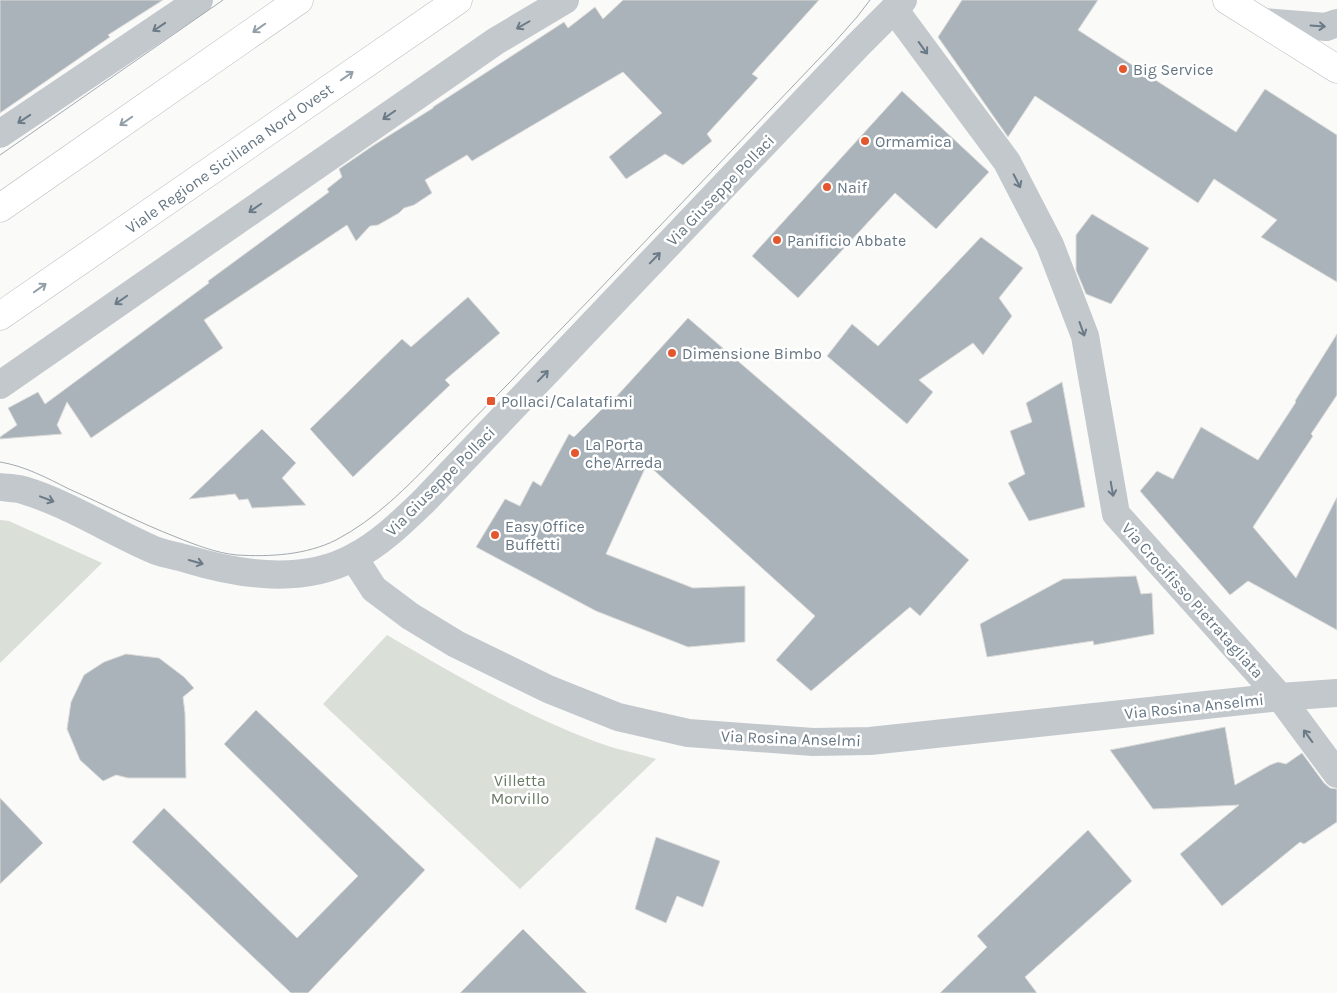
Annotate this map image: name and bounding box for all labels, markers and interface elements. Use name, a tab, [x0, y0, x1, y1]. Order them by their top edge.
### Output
one-way arrow	[517, 20, 531, 30]
one-way arrow	[1309, 22, 1325, 31]
one-way arrow	[152, 23, 166, 33]
one-way arrow	[252, 23, 266, 33]
one-way arrow	[918, 41, 928, 55]
place label: Big Service	[1133, 60, 1214, 79]
marker: Big Service	[1117, 63, 1129, 75]
one-way arrow	[340, 71, 354, 81]
street label: Viale Regione Siciliana Nord Ovest	[122, 79, 337, 238]
one-way arrow	[382, 110, 396, 120]
one-way arrow	[18, 114, 32, 124]
one-way arrow	[119, 116, 133, 126]
street label: Via Giuseppe Pollaci	[663, 131, 778, 250]
place label: Ormamica	[875, 132, 952, 151]
marker: Ormamica	[859, 135, 871, 147]
one-way arrow	[1013, 173, 1022, 188]
place label: Naif	[837, 178, 868, 197]
marker: Naif	[821, 181, 833, 193]
one-way arrow	[248, 203, 262, 213]
place label: Panificio Abbate	[787, 231, 906, 250]
marker: Panificio Abbate	[771, 234, 783, 246]
one-way arrow	[649, 252, 661, 264]
one-way arrow	[33, 283, 47, 293]
one-way arrow	[115, 295, 129, 305]
one-way arrow	[1078, 321, 1088, 336]
place label: Dimensione Bimbo	[682, 344, 822, 363]
marker: Dimensione Bimbo	[666, 347, 678, 359]
one-way arrow	[537, 369, 549, 382]
place label: Pollaci/Calatafimi	[501, 392, 633, 411]
marker: Pollaci/Calatafimi	[485, 395, 497, 407]
street label: Via Giuseppe Pollaci	[382, 423, 499, 540]
place label: La Porta che Arreda	[585, 435, 662, 472]
marker: La Porta che Arreda	[569, 447, 581, 459]
one-way arrow	[1107, 480, 1117, 496]
one-way arrow	[39, 495, 54, 505]
place label: Easy Office Buffetti	[505, 517, 585, 554]
street label: Via Crocifisso Pietratagliata	[1118, 519, 1267, 682]
marker: Easy Office Buffetti	[489, 529, 501, 541]
one-way arrow	[188, 557, 204, 567]
street label: Via Rosina Anselmi	[1123, 690, 1265, 723]
street label: Via Rosina Anselmi	[721, 727, 861, 750]
one-way arrow	[1303, 730, 1314, 743]
park label: Villetta Morvillo	[491, 771, 549, 808]

